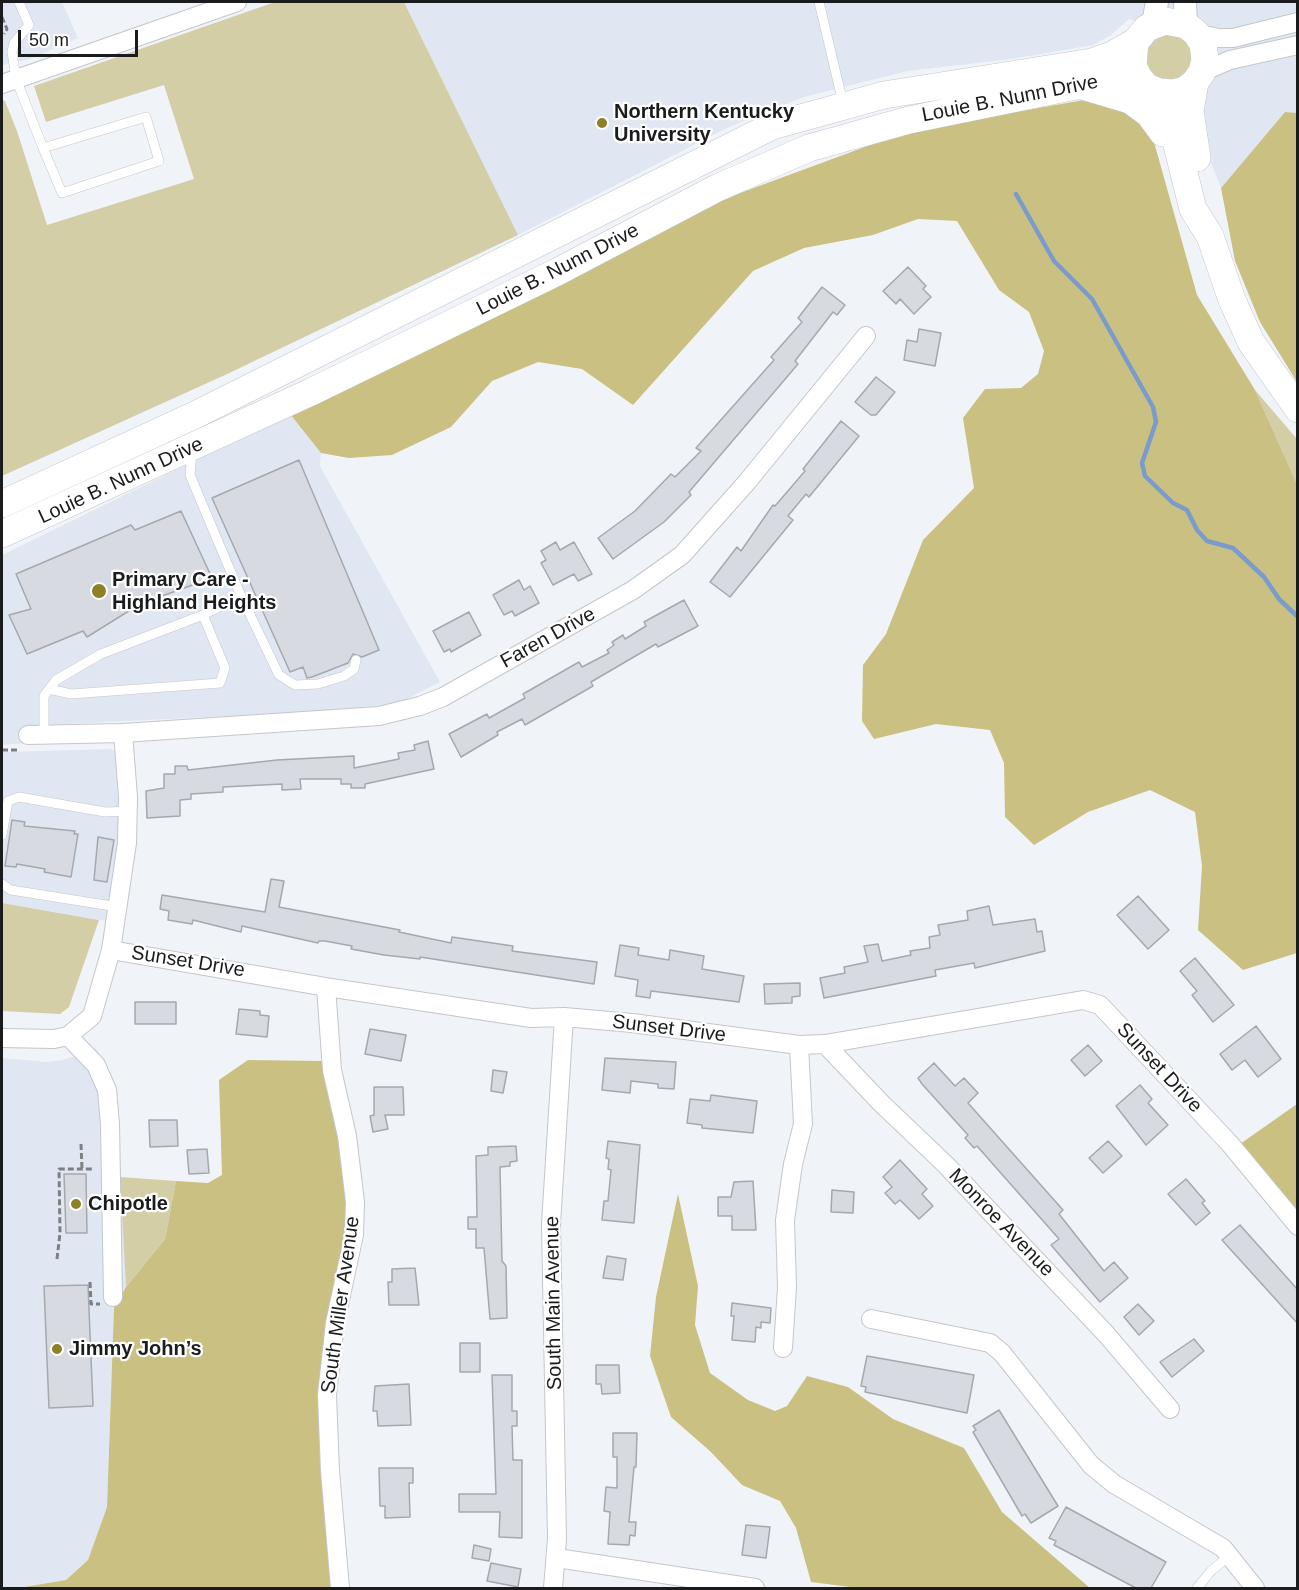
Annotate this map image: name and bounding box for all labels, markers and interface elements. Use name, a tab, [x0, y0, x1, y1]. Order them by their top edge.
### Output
scale bar	[21, 18, 141, 56]
text: 50 m	[29, 30, 69, 50]
street label: Louie B. Nunn Drive	[920, 70, 1100, 128]
place label: Northern Kentucky University	[614, 100, 794, 147]
marker: Northern Kentucky University	[595, 116, 609, 130]
street label: Louie B. Nunn Drive	[473, 219, 643, 321]
street label: Louie B. Nunn Drive	[35, 432, 207, 530]
place label: Primary Care - Highland Heights	[112, 568, 276, 615]
marker: Primary Care - Highland Heights	[90, 582, 108, 600]
street label: Faren Drive	[496, 602, 600, 674]
street label: Sunset Drive	[130, 941, 246, 983]
street label: Sunset Drive	[611, 1010, 727, 1048]
street label: Sunset Drive	[1111, 1018, 1207, 1118]
street label: Monroe Avenue	[943, 1164, 1059, 1282]
place label: Chipotle	[88, 1192, 168, 1216]
marker: Chipotle	[69, 1197, 83, 1211]
street label: South Miller Avenue	[317, 1215, 365, 1395]
street label: South Main Avenue	[540, 1216, 568, 1390]
place label: Jimmy John’s	[69, 1337, 202, 1361]
marker: Jimmy John’s	[50, 1342, 64, 1356]

